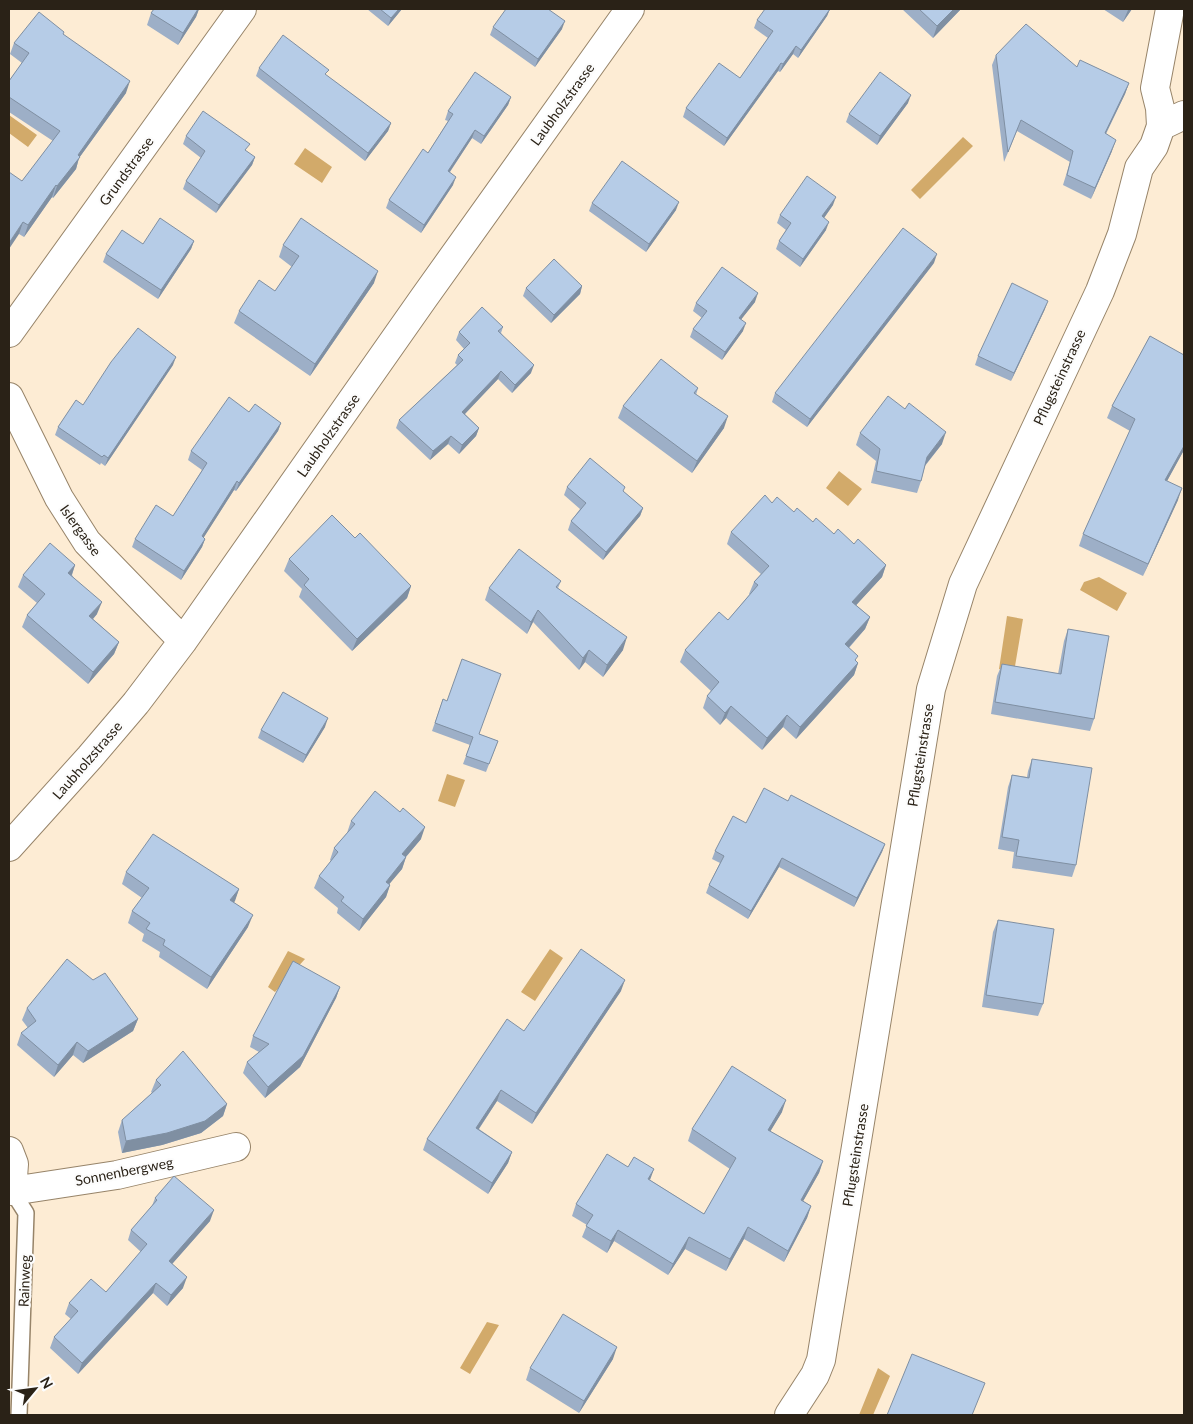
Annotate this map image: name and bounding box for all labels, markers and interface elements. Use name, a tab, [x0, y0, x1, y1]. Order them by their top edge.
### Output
street label: Laubholzstrasse	[526, 59, 598, 149]
street label: Grundstrasse	[95, 133, 157, 209]
street label: Pflugsteinstrasse	[1029, 326, 1089, 428]
street label: Laubholzstrasse	[293, 390, 363, 480]
street label: Islergasse	[57, 501, 105, 559]
street label: Pflugsteinstrasse	[903, 702, 937, 808]
street label: Laubholzstrasse	[49, 718, 125, 802]
street label: Pflugsteinstrasse	[838, 1102, 872, 1208]
street label: Sonnenbergweg	[74, 1153, 174, 1189]
street label: Rainweg	[15, 1255, 33, 1307]
north arrow	[10, 1364, 60, 1414]
text: N	[37, 1374, 57, 1391]

